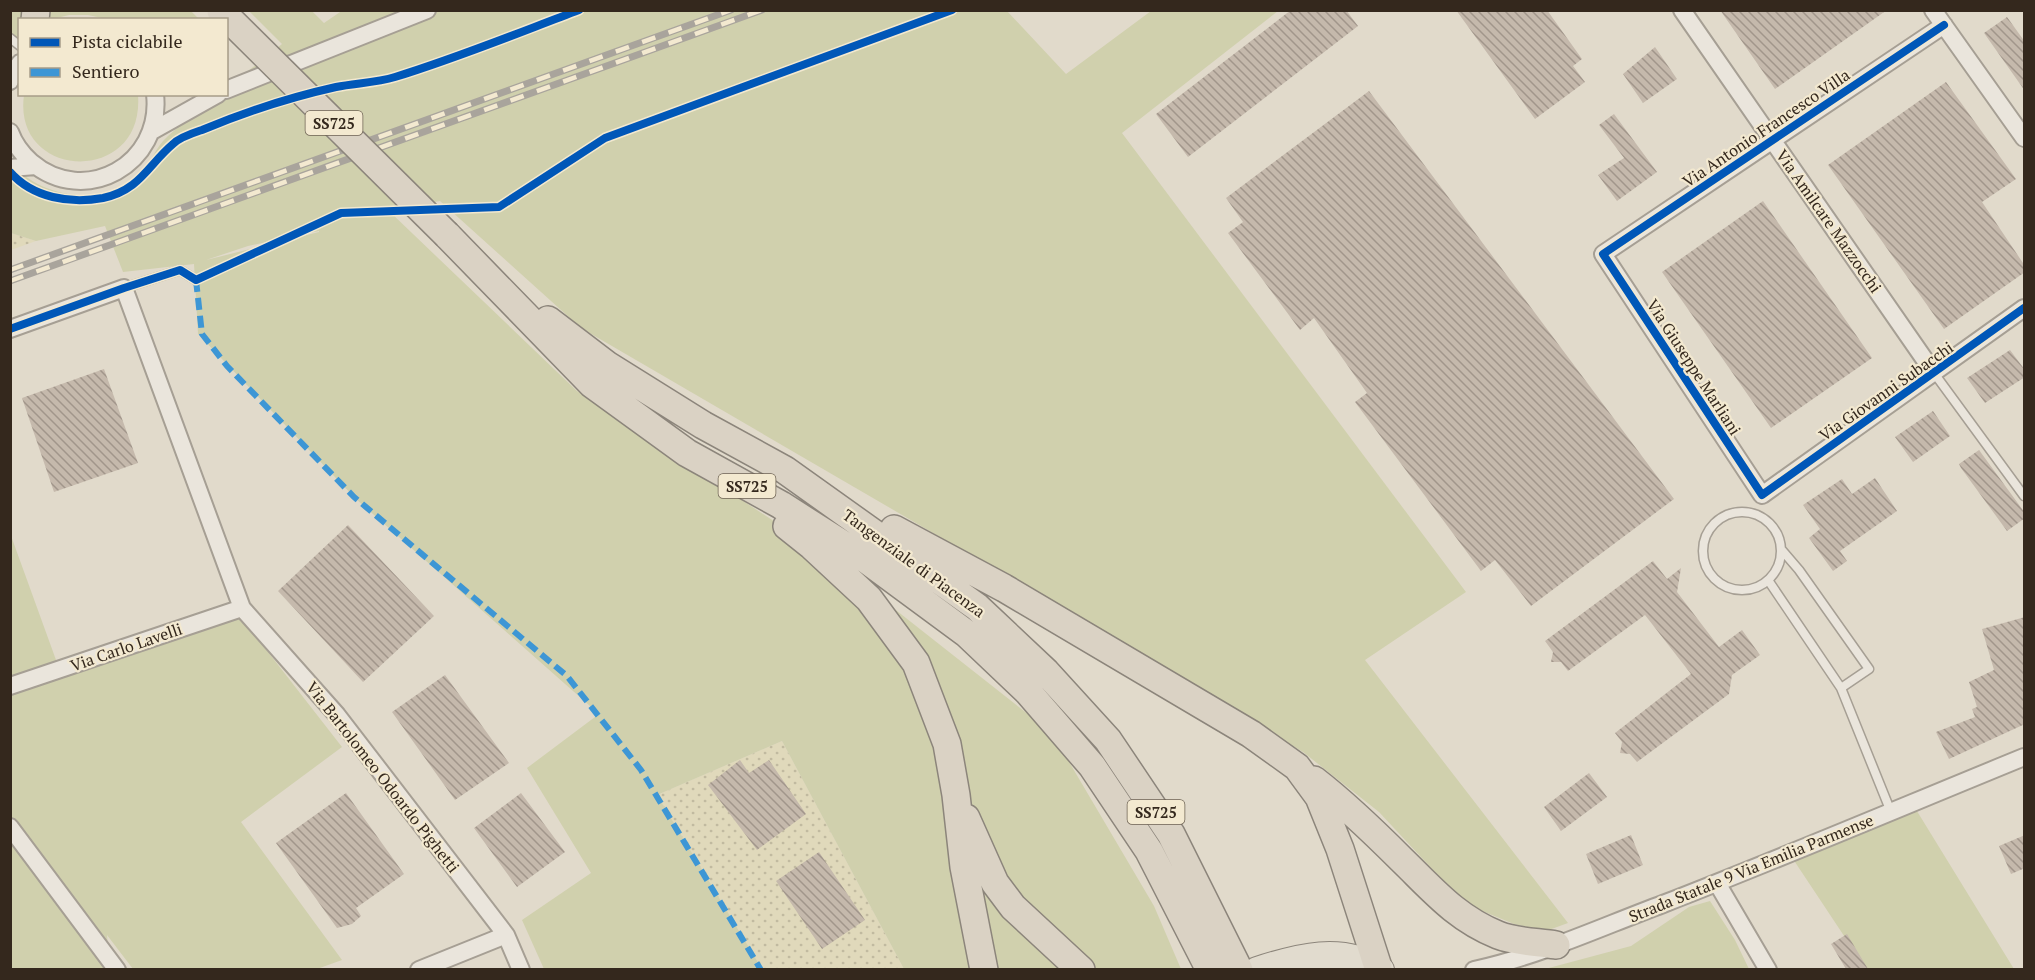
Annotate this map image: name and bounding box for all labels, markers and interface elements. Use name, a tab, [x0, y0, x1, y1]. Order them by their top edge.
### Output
legend	[18, 18, 228, 96]
text: Pista ciclabile	[72, 29, 182, 53]
text: Sentiero	[72, 59, 139, 83]
street label: Via Antonio Francesco Villa	[1678, 64, 1854, 192]
road number: SS725	[306, 111, 362, 135]
street label: Via Amilcare Mazzocchi	[1771, 145, 1887, 297]
street label: Via Giuseppe Marliani	[1642, 295, 1746, 439]
street label: Via Giovanni Subacchi	[1814, 336, 1958, 446]
road number: SS725	[718, 474, 776, 498]
street label: Tangenziale di Piacenza	[838, 504, 990, 622]
street label: Via Carlo Lavelli	[67, 617, 185, 676]
street label: Via Bartolomeo Odoardo Pighetti	[301, 677, 465, 877]
road number: SS725	[1128, 800, 1184, 824]
street label: Strada Statale 9 Via Emilia Parmense	[1625, 809, 1877, 927]

